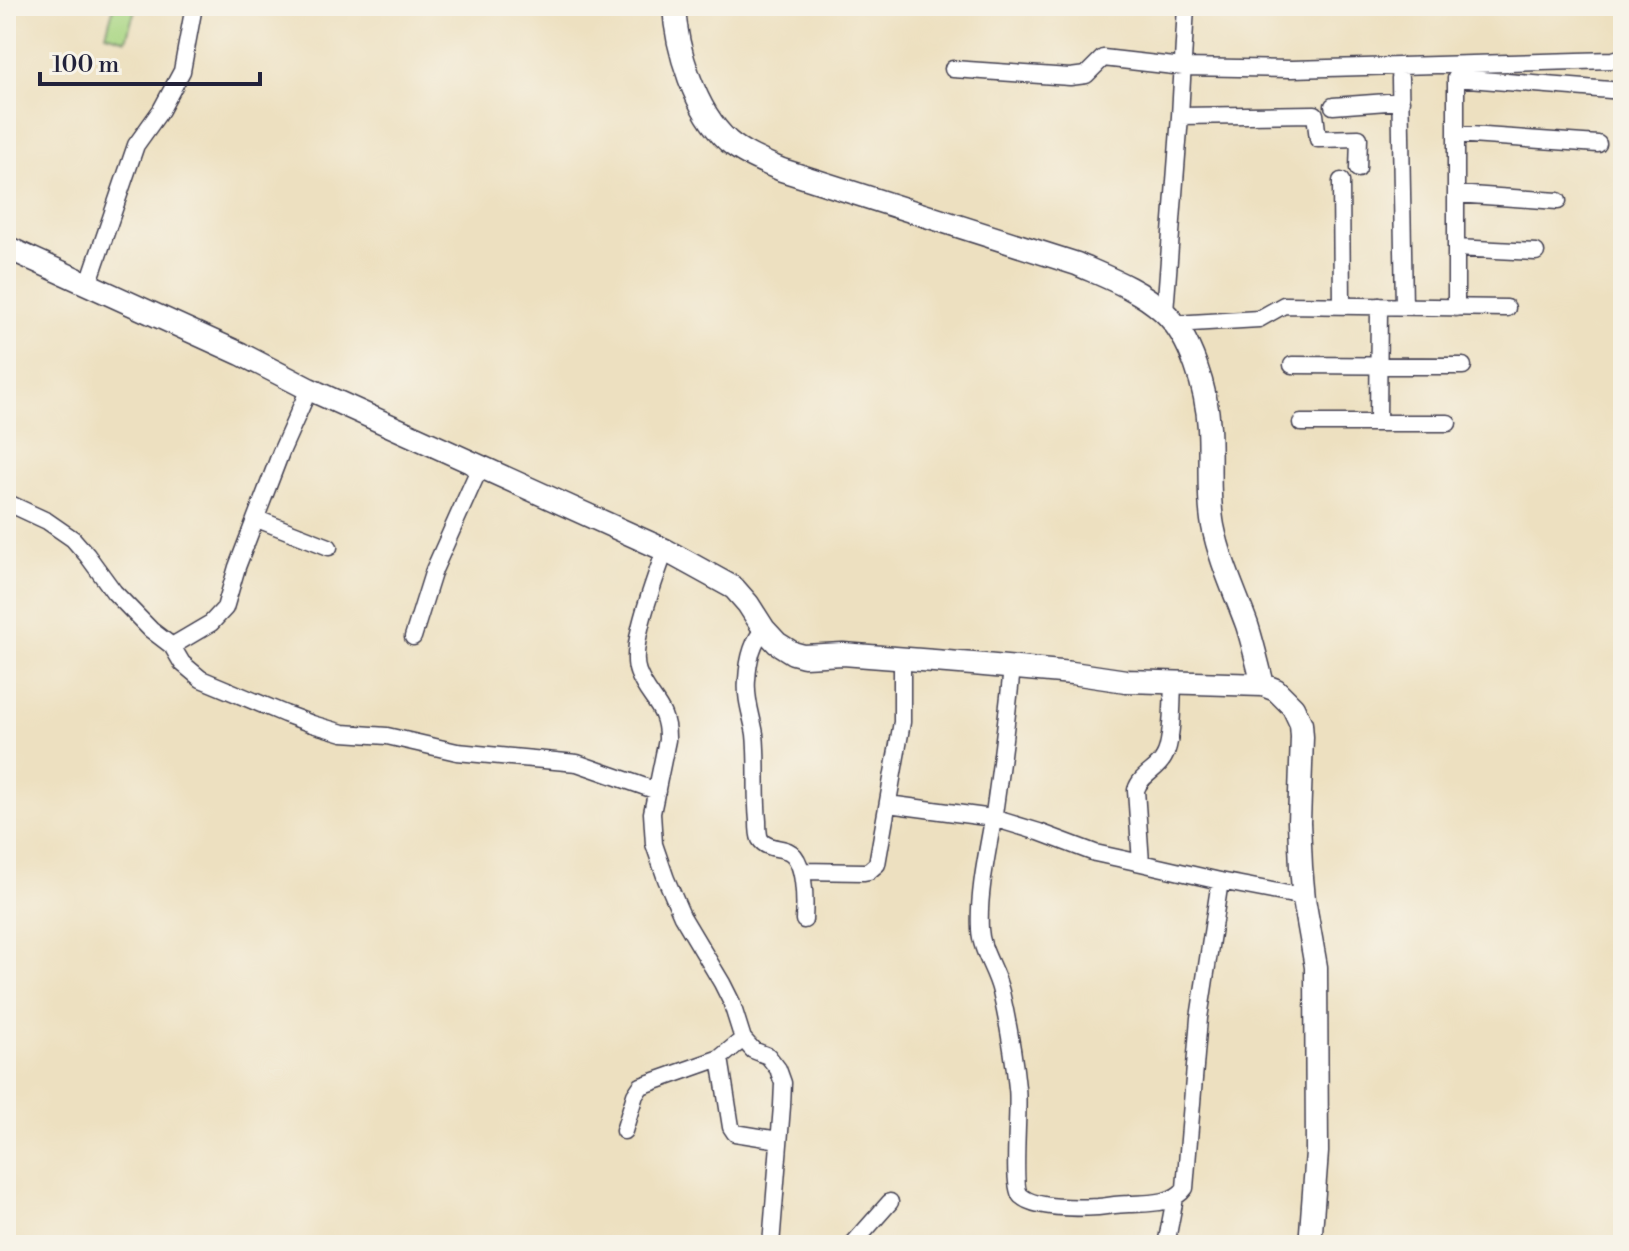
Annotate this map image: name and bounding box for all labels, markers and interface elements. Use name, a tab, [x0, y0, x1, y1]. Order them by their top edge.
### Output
scale bar	[40, 36, 260, 86]
text: 100 m	[52, 50, 119, 80]

